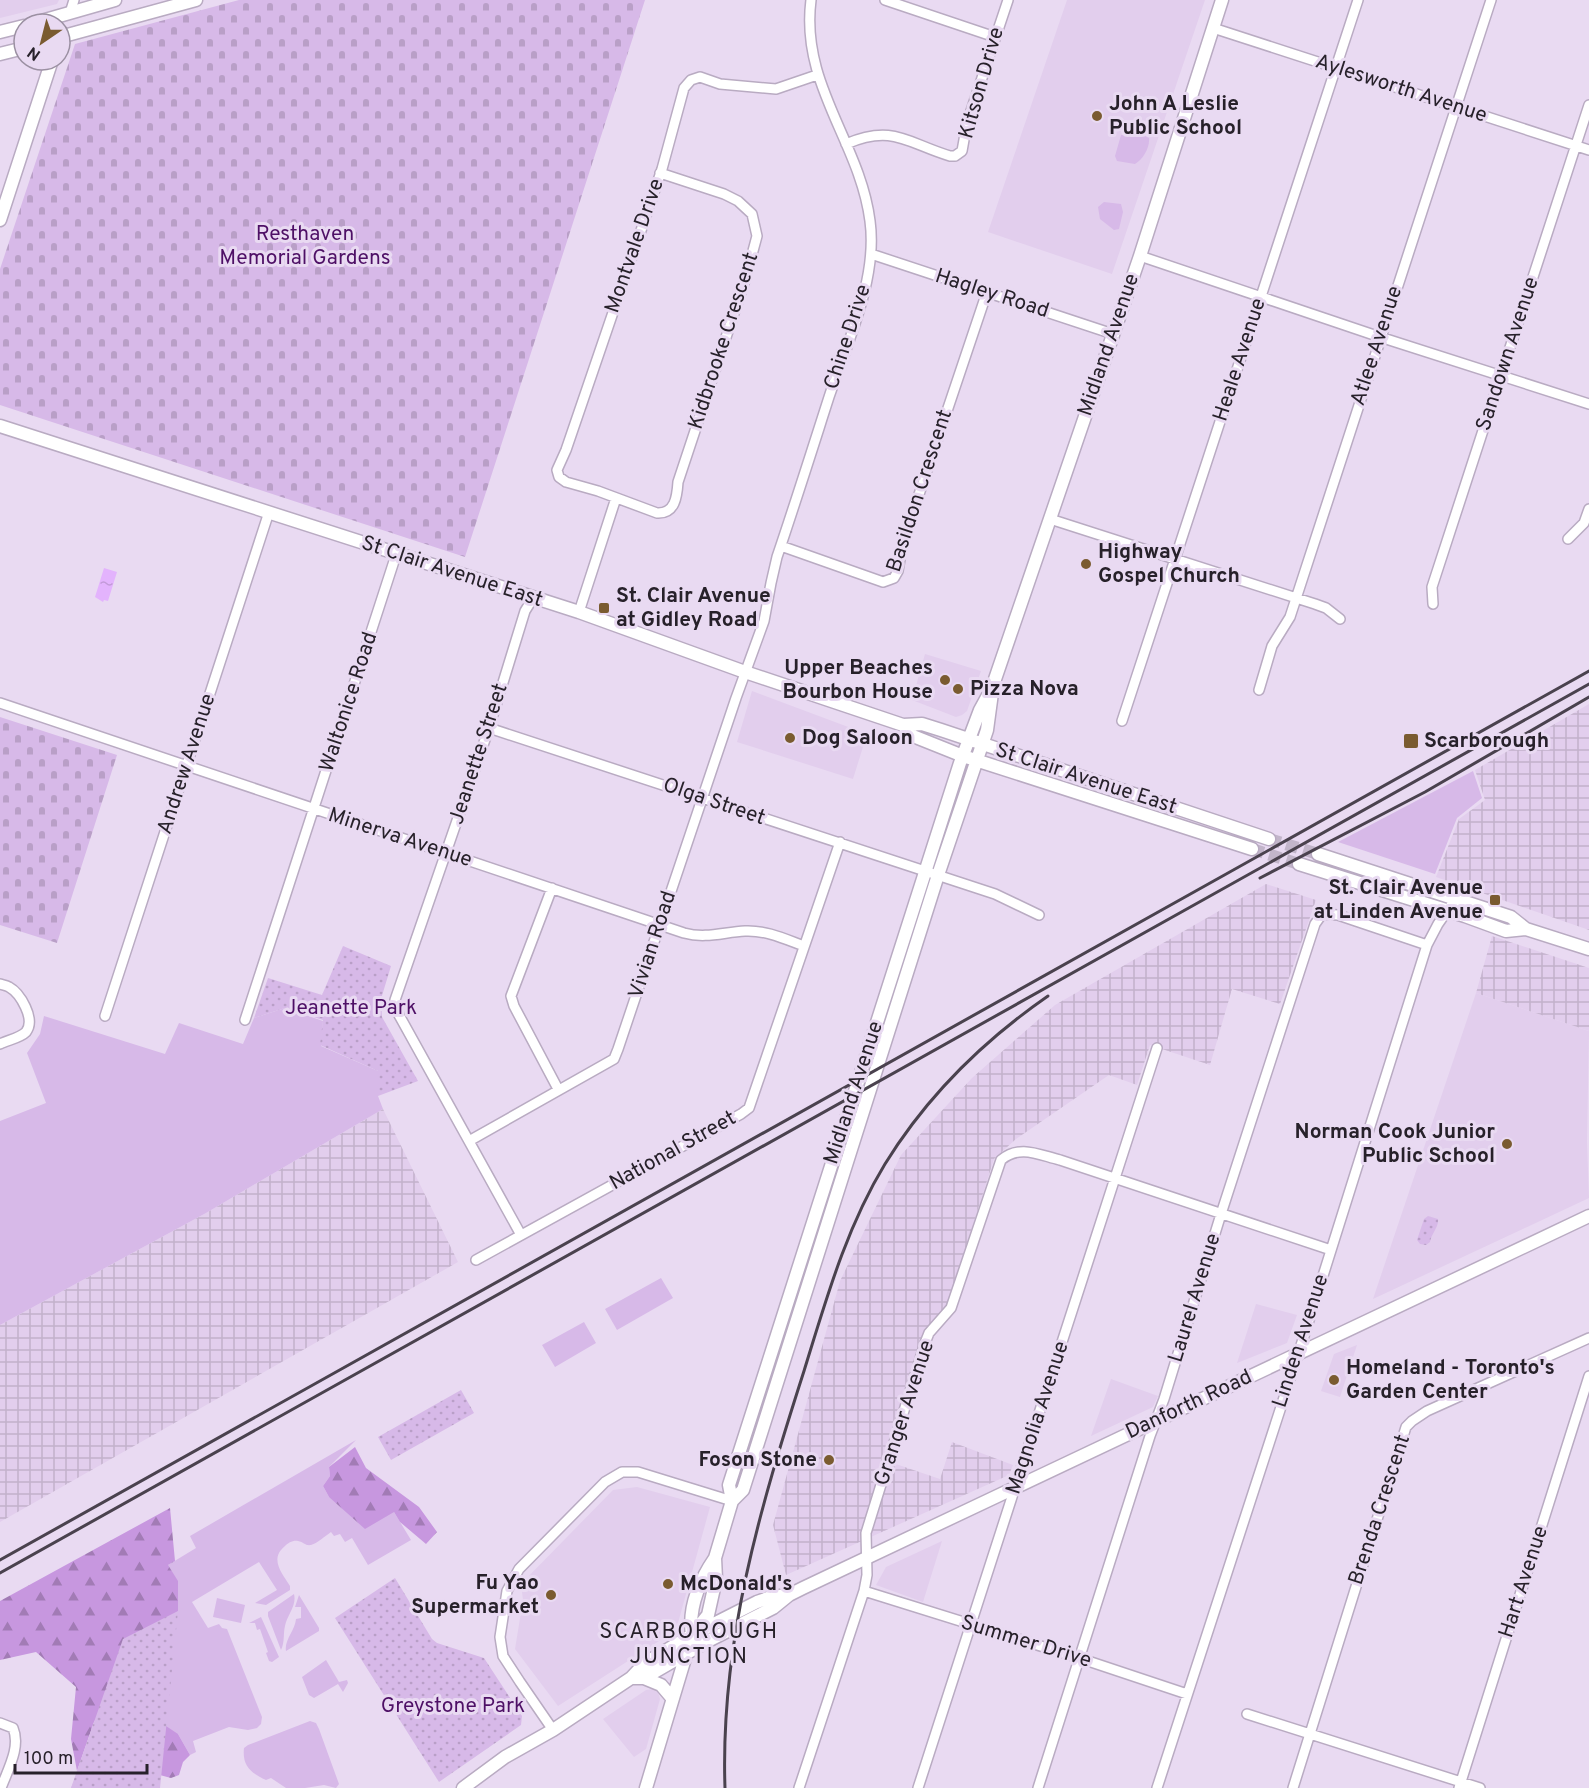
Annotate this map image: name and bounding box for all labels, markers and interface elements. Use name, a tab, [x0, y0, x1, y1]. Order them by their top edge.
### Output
north arrow	[12, 12, 72, 72]
street label: Kitson Drive	[953, 24, 1011, 142]
text: N	[24, 41, 45, 64]
street label: Aylesworth Avenue	[1312, 48, 1490, 130]
place label: John A Leslie Public School	[1109, 91, 1242, 142]
marker: John A Leslie Public School	[1090, 109, 1104, 123]
street label: Montvale Drive	[599, 175, 671, 317]
park label: Resthaven Memorial Gardens	[219, 221, 391, 272]
street label: Kidbrooke Crescent	[683, 249, 765, 433]
street label: Hagley Road	[932, 263, 1052, 325]
street label: Midland Avenue	[1072, 270, 1146, 420]
street label: Sandown Avenue	[1470, 274, 1546, 434]
street label: Chine Drive	[818, 281, 878, 393]
street label: Atlee Avenue	[1345, 283, 1409, 409]
street label: Heale Avenue	[1207, 295, 1273, 425]
street label: Basildon Crescent	[881, 406, 959, 576]
street label: St Clair Avenue East	[358, 530, 546, 614]
place label: Highway Gospel Church	[1098, 539, 1240, 590]
marker: Highway Gospel Church	[1079, 557, 1093, 571]
place label: St. Clair Avenue at Gidley Road	[616, 583, 771, 634]
marker: St. Clair Avenue at Gidley Road	[597, 601, 611, 615]
street label: Waltonice Road	[314, 629, 384, 775]
place label: Upper Beaches Bourbon House	[782, 655, 933, 706]
marker: Upper Beaches Bourbon House	[938, 673, 952, 687]
place label: Pizza Nova	[970, 676, 1079, 703]
street label: Jeanette Street	[444, 680, 514, 828]
marker: Pizza Nova	[951, 682, 965, 696]
street label: Andrew Avenue	[152, 690, 222, 838]
place label: Dog Saloon	[802, 725, 913, 752]
place label: Scarborough	[1424, 728, 1549, 755]
marker: Dog Saloon	[783, 731, 797, 745]
marker: Scarborough	[1402, 732, 1420, 750]
street label: St Clair Avenue East	[992, 737, 1180, 821]
street label: Olga Street	[659, 772, 769, 832]
street label: Minerva Avenue	[325, 802, 475, 874]
place label: St. Clair Avenue at Linden Avenue	[1314, 875, 1483, 926]
street label: Vivian Road	[623, 888, 683, 1002]
marker: St. Clair Avenue at Linden Avenue	[1488, 893, 1502, 907]
park label: Jeanette Park	[285, 995, 417, 1022]
street label: Midland Avenue	[818, 1018, 890, 1168]
street label: National Street	[605, 1105, 741, 1197]
place label: Norman Cook Junior Public School	[1295, 1119, 1495, 1170]
marker: Norman Cook Junior Public School	[1500, 1137, 1514, 1151]
street label: Laurel Avenue	[1163, 1230, 1227, 1366]
street label: Linden Avenue	[1267, 1271, 1335, 1411]
street label: Granger Avenue	[869, 1337, 941, 1489]
street label: Magnolia Avenue	[1000, 1338, 1076, 1498]
place label: Homeland - Toronto's Garden Center	[1346, 1355, 1555, 1406]
street label: Danforth Road	[1121, 1364, 1257, 1446]
marker: Homeland - Toronto's Garden Center	[1327, 1373, 1341, 1387]
street label: Brenda Crescent	[1343, 1431, 1417, 1589]
place label: Foson Stone	[699, 1447, 817, 1474]
marker: Foson Stone	[822, 1453, 836, 1467]
street label: Hart Avenue	[1493, 1523, 1555, 1641]
place label: Fu Yao Supermarket	[411, 1570, 539, 1621]
place label: McDonald's	[680, 1571, 793, 1598]
marker: McDonald's	[661, 1577, 675, 1591]
marker: Fu Yao Supermarket	[544, 1588, 558, 1602]
street label: Summer Drive	[957, 1609, 1095, 1675]
district label: SCARBOROUGH JUNCTION	[599, 1619, 779, 1671]
park label: Greystone Park	[381, 1693, 525, 1720]
scale bar	[15, 1737, 147, 1775]
text: 100 m	[24, 1748, 73, 1771]

